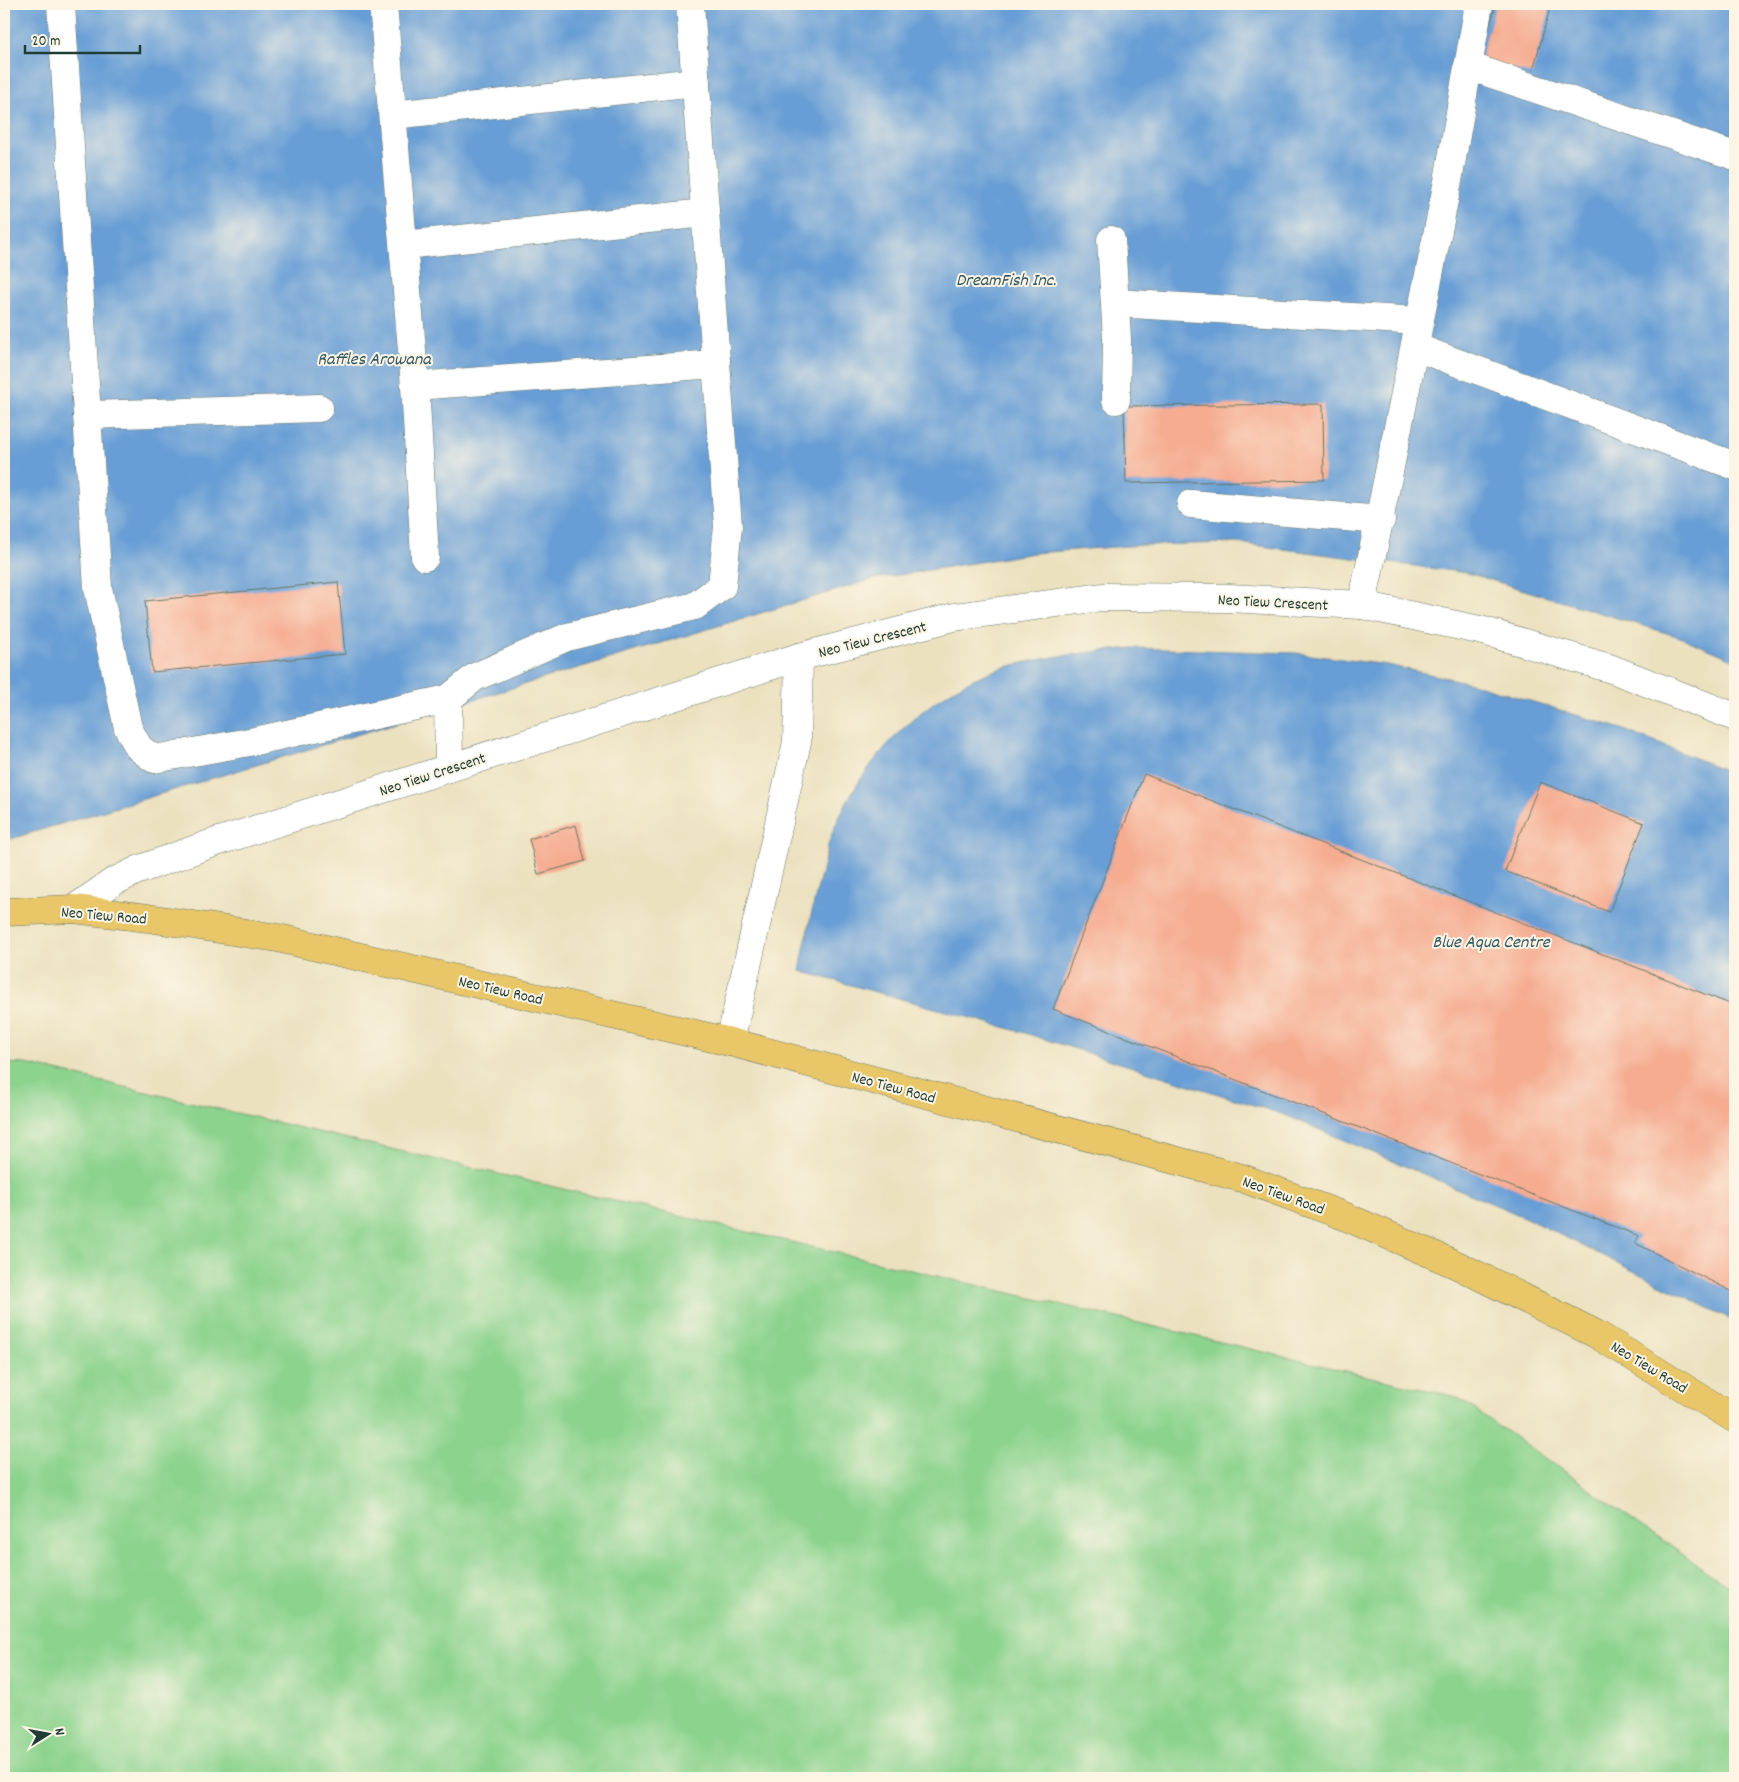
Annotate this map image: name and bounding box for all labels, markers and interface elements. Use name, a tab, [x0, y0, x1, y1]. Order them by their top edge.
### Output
scale bar	[25, 22, 140, 54]
text: 20 m	[32, 31, 60, 53]
water label: DreamFish Inc.	[956, 269, 1056, 294]
water label: Raffles Arowana	[317, 348, 432, 373]
street label: Neo Tiew Crescent	[1217, 589, 1329, 618]
street label: Neo Tiew Crescent	[816, 616, 929, 665]
street label: Neo Tiew Crescent	[377, 747, 489, 803]
street label: Neo Tiew Road	[60, 901, 148, 932]
water label: Blue Aqua Centre	[1432, 931, 1551, 956]
street label: Neo Tiew Road	[456, 971, 545, 1012]
street label: Neo Tiew Road	[849, 1066, 938, 1111]
street label: Neo Tiew Road	[1239, 1171, 1327, 1222]
street label: Neo Tiew Road	[1606, 1336, 1691, 1400]
north arrow	[22, 1710, 72, 1760]
text: N	[48, 1727, 69, 1737]

